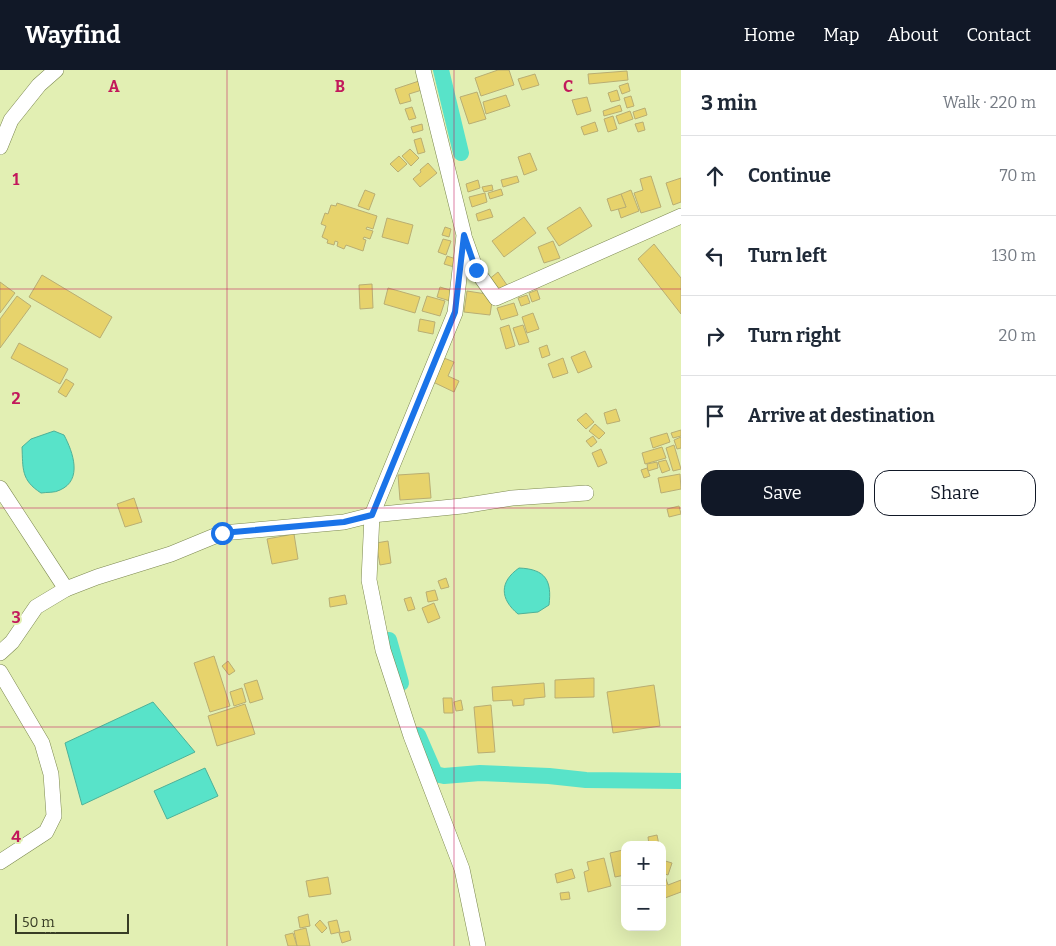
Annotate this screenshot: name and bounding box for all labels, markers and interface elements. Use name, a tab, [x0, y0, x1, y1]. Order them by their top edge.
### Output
text: Wayfind	[25, 21, 121, 49]
text: Home	[744, 24, 795, 46]
text: Map	[823, 24, 859, 46]
text: About	[887, 24, 938, 46]
text: Contact	[966, 24, 1031, 46]
text: A	[108, 77, 120, 96]
text: B	[335, 77, 345, 96]
text: C	[563, 77, 573, 96]
text: 3 min	[701, 90, 757, 116]
text: Walk · 220 m	[943, 93, 1036, 112]
icon: ahead	[701, 162, 729, 190]
text: Continue	[748, 164, 831, 187]
text: 70 m	[1000, 166, 1036, 185]
text: 1	[13, 170, 20, 189]
icon: left	[701, 242, 729, 270]
text: Turn left	[748, 244, 827, 267]
text: 130 m	[992, 246, 1036, 265]
route end	[465, 259, 488, 282]
icon: right	[701, 322, 729, 350]
text: Turn right	[748, 324, 841, 347]
text: 20 m	[999, 326, 1036, 345]
text: 2	[11, 389, 21, 408]
icon: arrive	[701, 402, 729, 430]
text: Arrive at destination	[748, 404, 935, 427]
button: Save	[701, 470, 864, 516]
button: Share	[874, 470, 1036, 516]
route start	[211, 522, 234, 545]
text: 3	[11, 608, 21, 627]
text: 4	[11, 827, 21, 846]
map controls	[621, 841, 666, 931]
button: +	[621, 841, 666, 886]
button: −	[621, 886, 666, 931]
scale bar	[15, 911, 129, 934]
text: 50 m	[22, 914, 55, 931]

